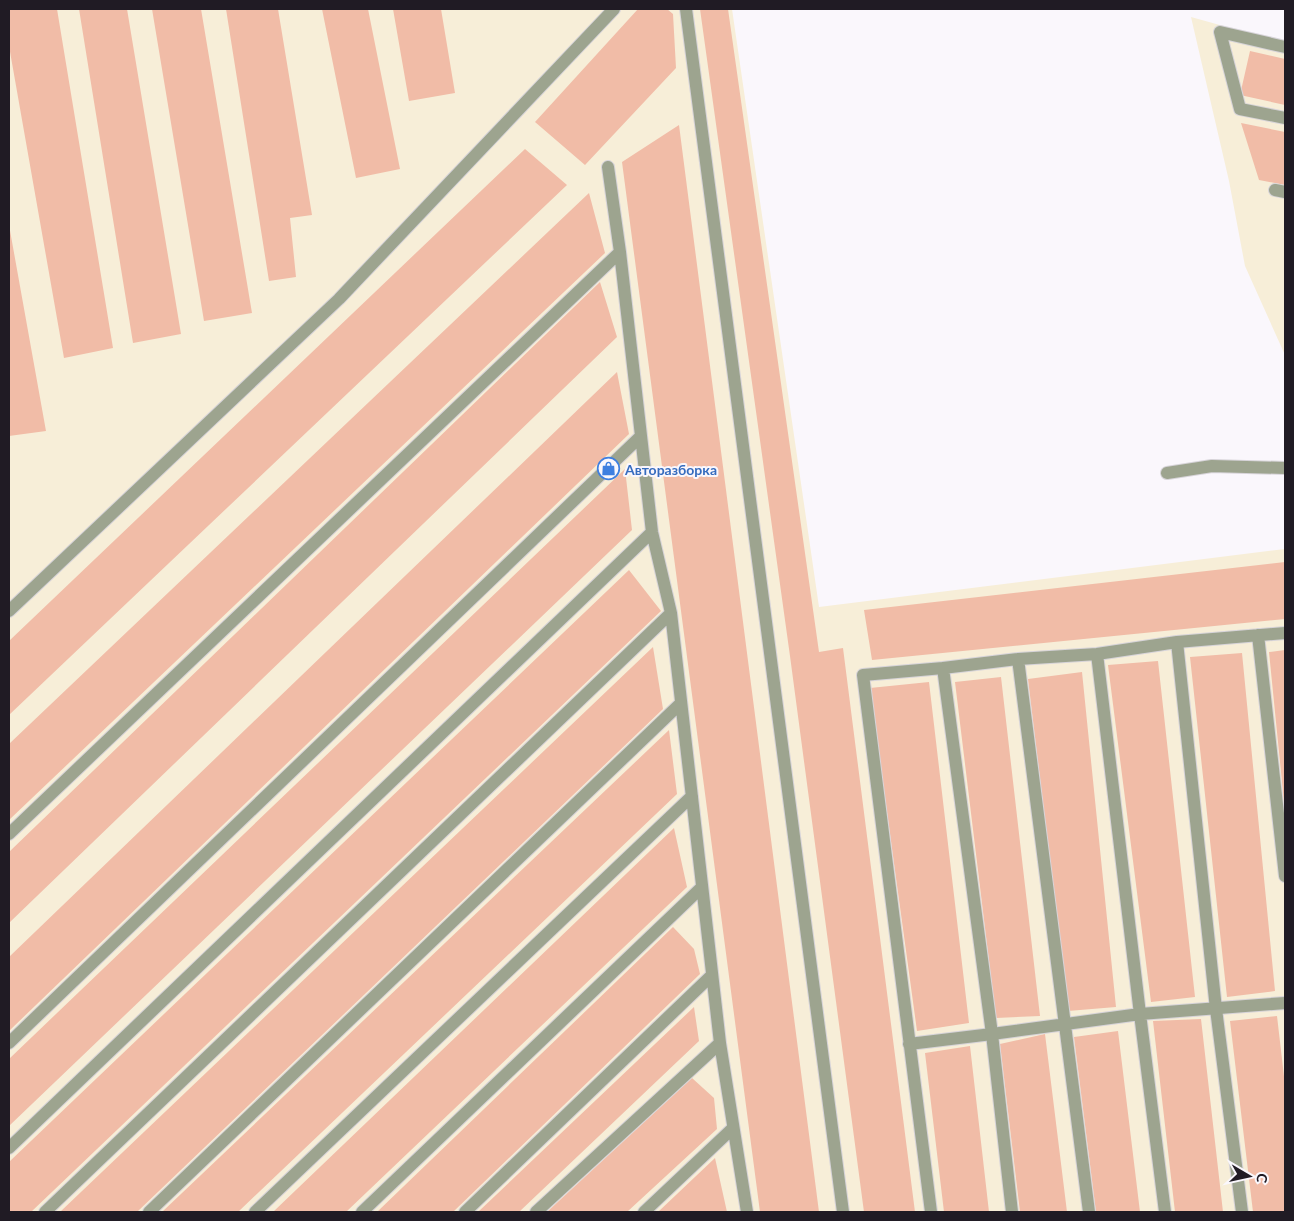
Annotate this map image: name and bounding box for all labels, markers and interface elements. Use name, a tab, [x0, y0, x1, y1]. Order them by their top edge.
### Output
shop icon: Авторазборка	[597, 457, 621, 481]
place label: Авторазборка	[624, 461, 717, 478]
north arrow	[1224, 1151, 1274, 1201]
text: С	[1253, 1172, 1271, 1185]

